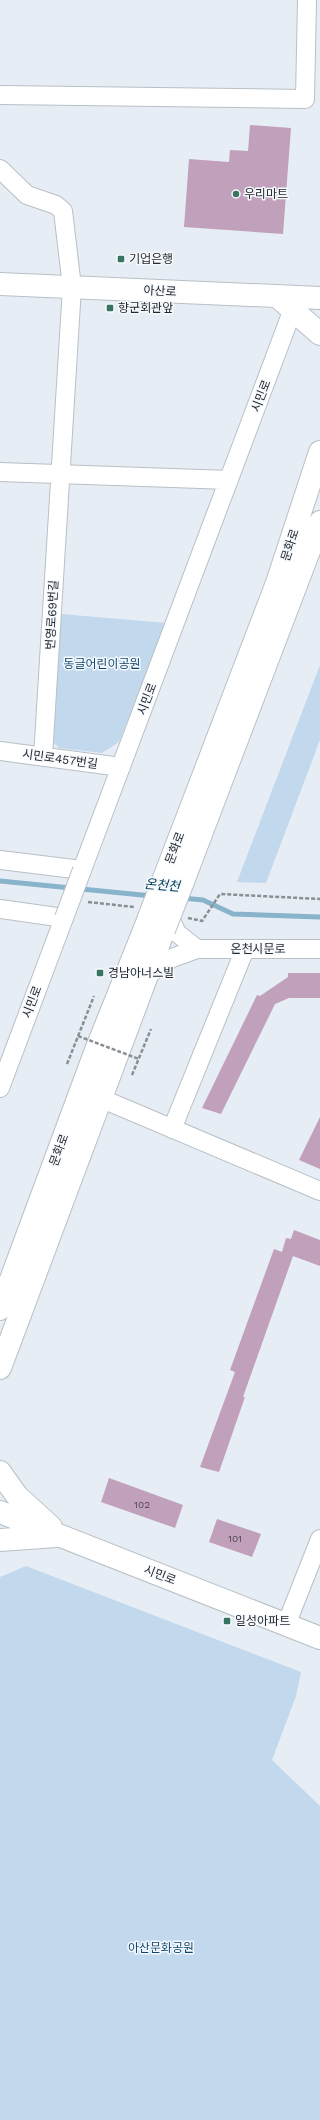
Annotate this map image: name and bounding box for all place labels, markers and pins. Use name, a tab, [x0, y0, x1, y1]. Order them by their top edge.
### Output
place label: 우리마트	[244, 187, 288, 201]
marker: 우리마트	[231, 189, 241, 199]
place label: 기업은행	[129, 252, 173, 266]
marker: 기업은행	[116, 254, 126, 264]
place label: 향군회관앞	[118, 301, 173, 315]
marker: 향군회관앞	[105, 303, 115, 313]
place label: 경남아너스빌	[108, 966, 174, 980]
marker: 경남아너스빌	[95, 968, 105, 978]
place label: 일성아파트	[235, 1614, 290, 1628]
marker: 일성아파트	[222, 1616, 232, 1626]

